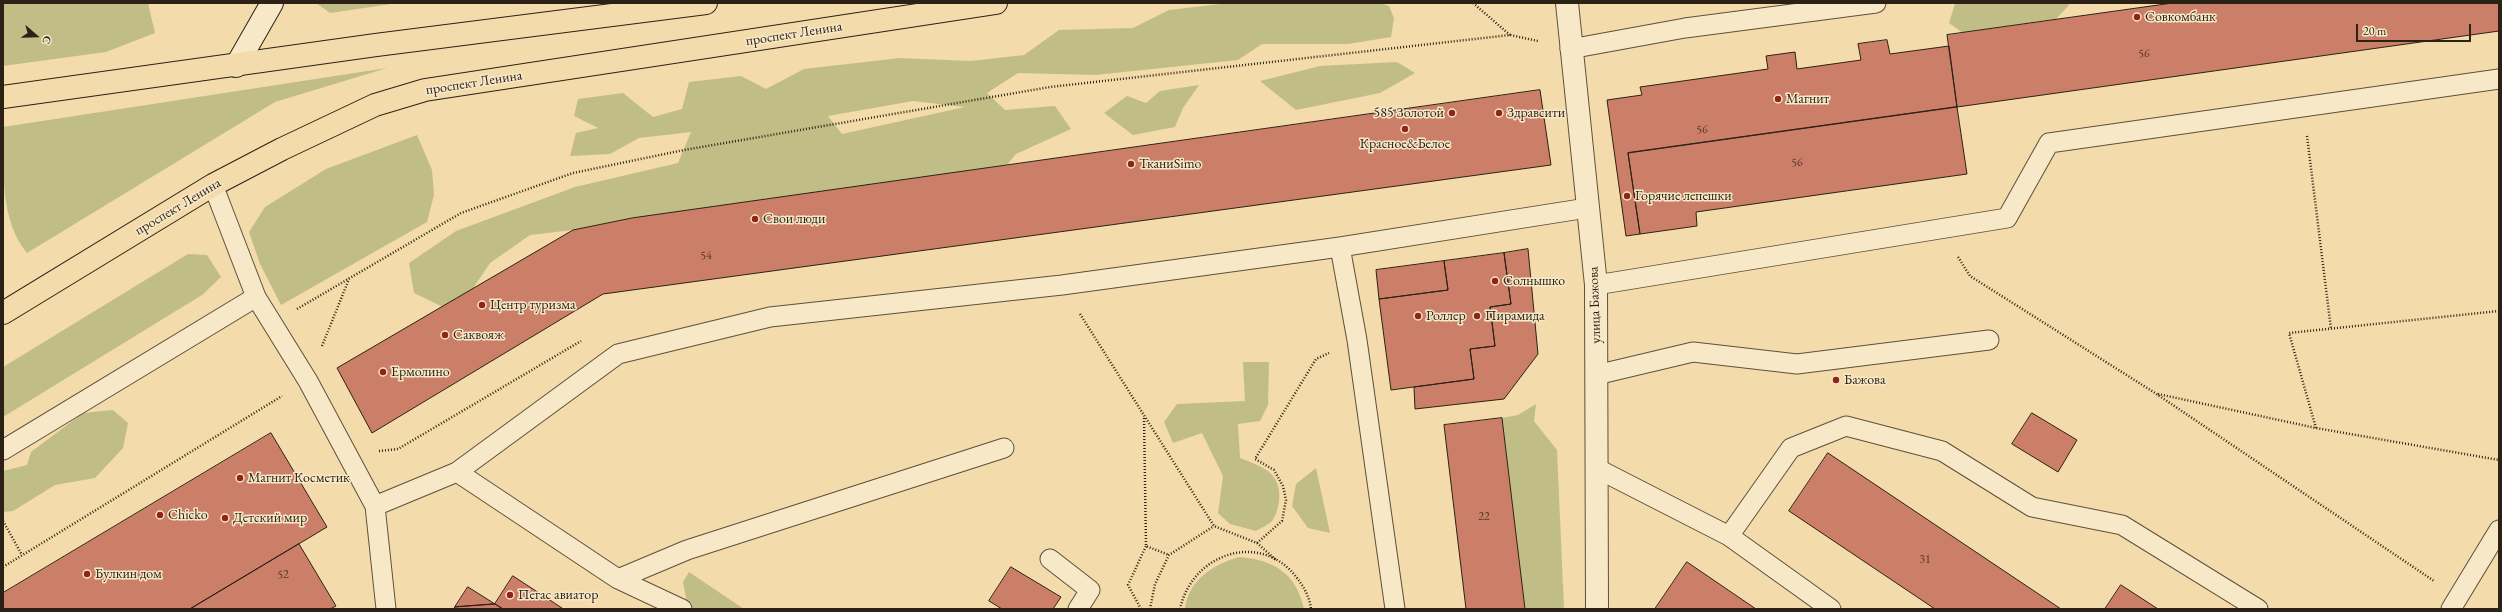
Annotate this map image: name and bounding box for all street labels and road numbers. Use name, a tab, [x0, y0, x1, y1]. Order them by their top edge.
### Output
street label: проспект Ленина	[745, 18, 843, 50]
street label: проспект Ленина	[425, 67, 523, 99]
street label: проспект Ленина	[132, 175, 224, 239]
street label: улица Бажова	[1585, 266, 1605, 344]

